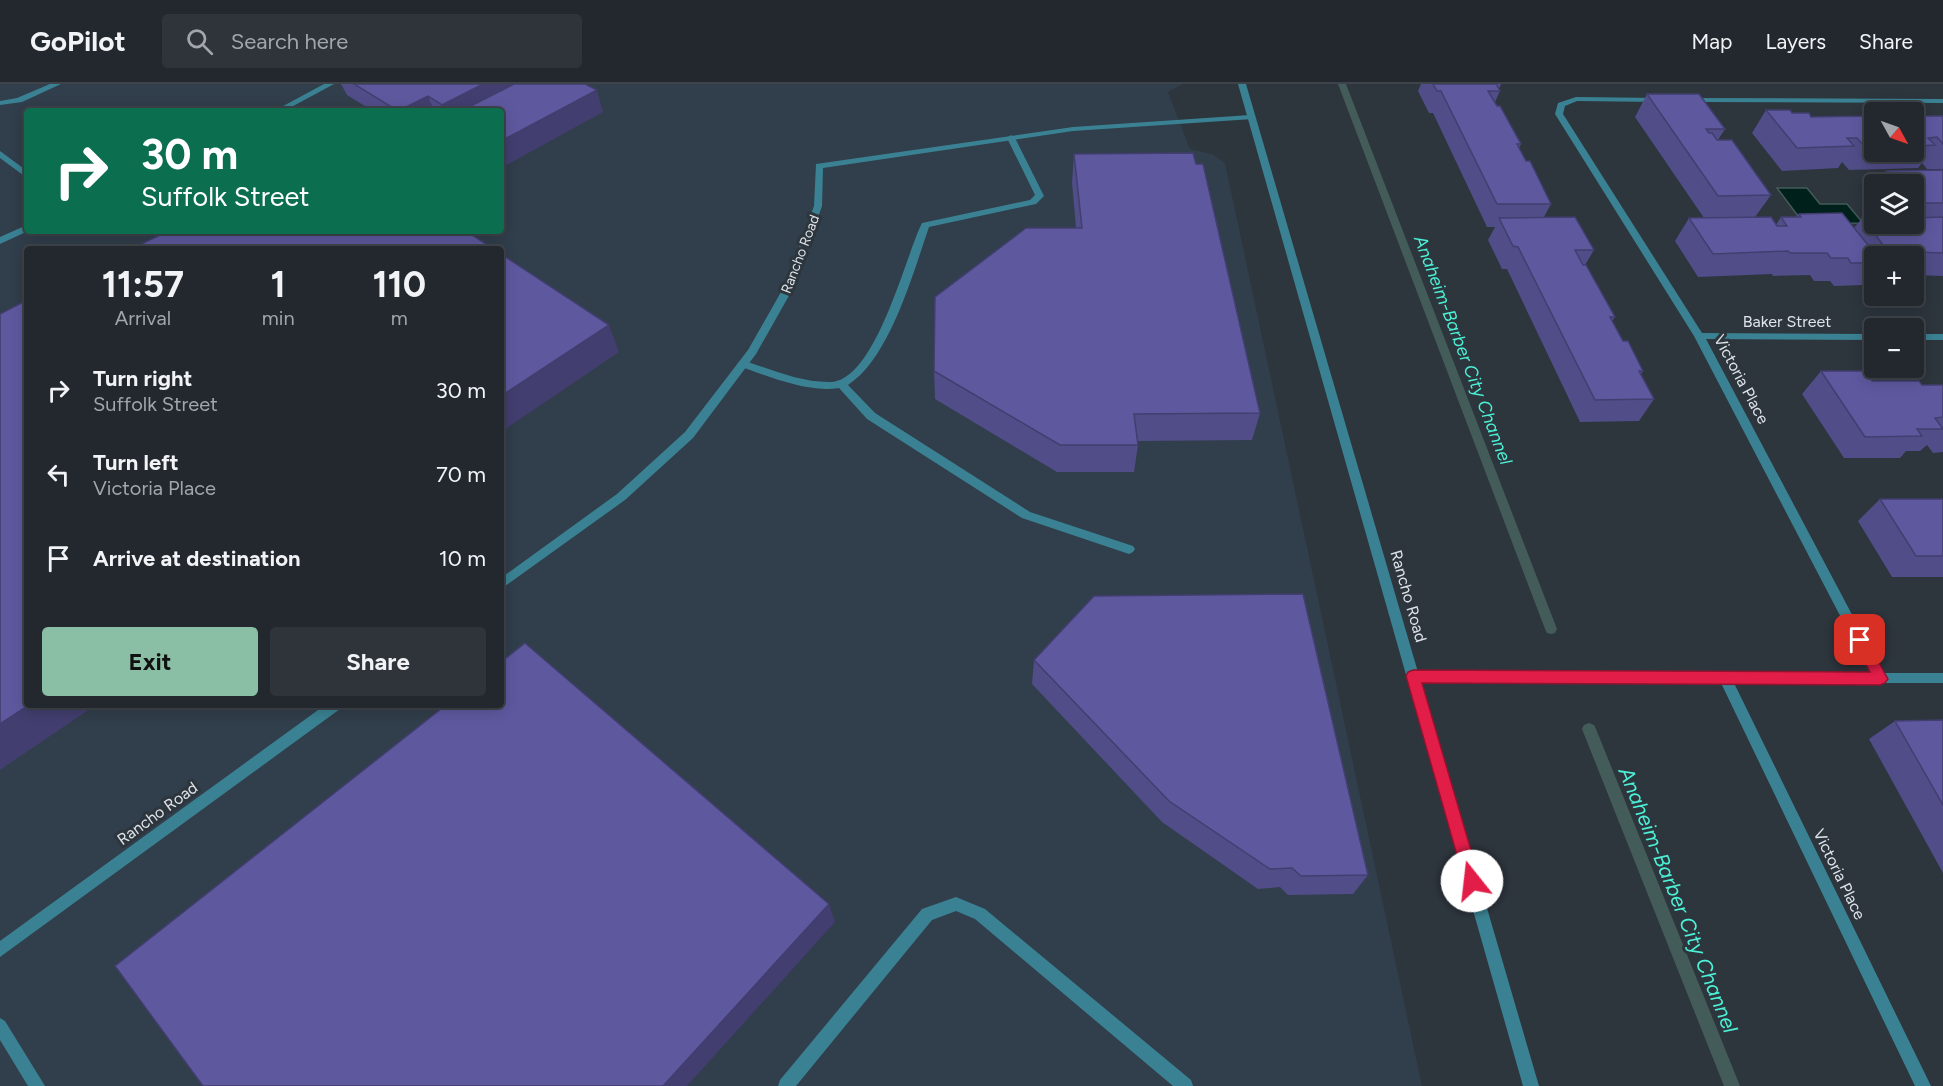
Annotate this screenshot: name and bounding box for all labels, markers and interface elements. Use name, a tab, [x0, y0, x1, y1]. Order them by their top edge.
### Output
search box	[162, 14, 582, 68]
text: GoPilot	[30, 24, 126, 58]
icon: search	[183, 25, 216, 58]
text: Search here	[231, 28, 348, 55]
text: Map	[1692, 29, 1732, 54]
text: Layers	[1765, 29, 1826, 54]
text: Share	[1859, 29, 1913, 54]
north arrow	[1864, 102, 1924, 162]
map controls	[1864, 102, 1924, 378]
text: 30 m	[141, 129, 238, 180]
icon: right	[42, 132, 120, 210]
button: layers	[1864, 174, 1924, 234]
text: Suffolk Street	[141, 180, 309, 213]
street label: Rancho Road	[778, 212, 823, 296]
water label: Anaheim-Barber City Channel	[1409, 231, 1517, 469]
button: +	[1864, 246, 1924, 306]
text: 11:57	[102, 263, 184, 306]
text: 1	[271, 263, 286, 306]
text: 110	[372, 263, 426, 306]
text: Arrival	[115, 306, 171, 330]
text: min	[262, 306, 295, 330]
text: m	[391, 306, 408, 330]
street label: Baker Street	[1743, 312, 1831, 331]
button: −	[1864, 318, 1924, 378]
street label: Victoria Place	[1710, 331, 1773, 427]
text: Turn right	[93, 365, 192, 392]
icon: right	[42, 374, 75, 407]
text: 30 m	[436, 377, 486, 404]
text: Suffolk Street	[93, 392, 218, 416]
text: Turn left	[93, 449, 179, 476]
icon: left	[42, 458, 75, 491]
text: 70 m	[436, 461, 486, 488]
text: Victoria Place	[93, 476, 216, 500]
icon: arrive	[42, 542, 75, 575]
text: Arrive at destination	[93, 545, 301, 572]
text: 10 m	[439, 545, 486, 572]
street label: Rancho Road	[1386, 548, 1431, 644]
pin	[1834, 614, 1885, 665]
icon: arrive	[1843, 623, 1876, 656]
button: Exit	[42, 627, 258, 696]
button: Share	[270, 627, 486, 696]
water label: Anaheim-Barber City Channel	[1613, 762, 1744, 1037]
street label: Rancho Road	[113, 778, 201, 849]
street label: Victoria Place	[1809, 826, 1870, 923]
position arrow	[1440, 849, 1504, 913]

